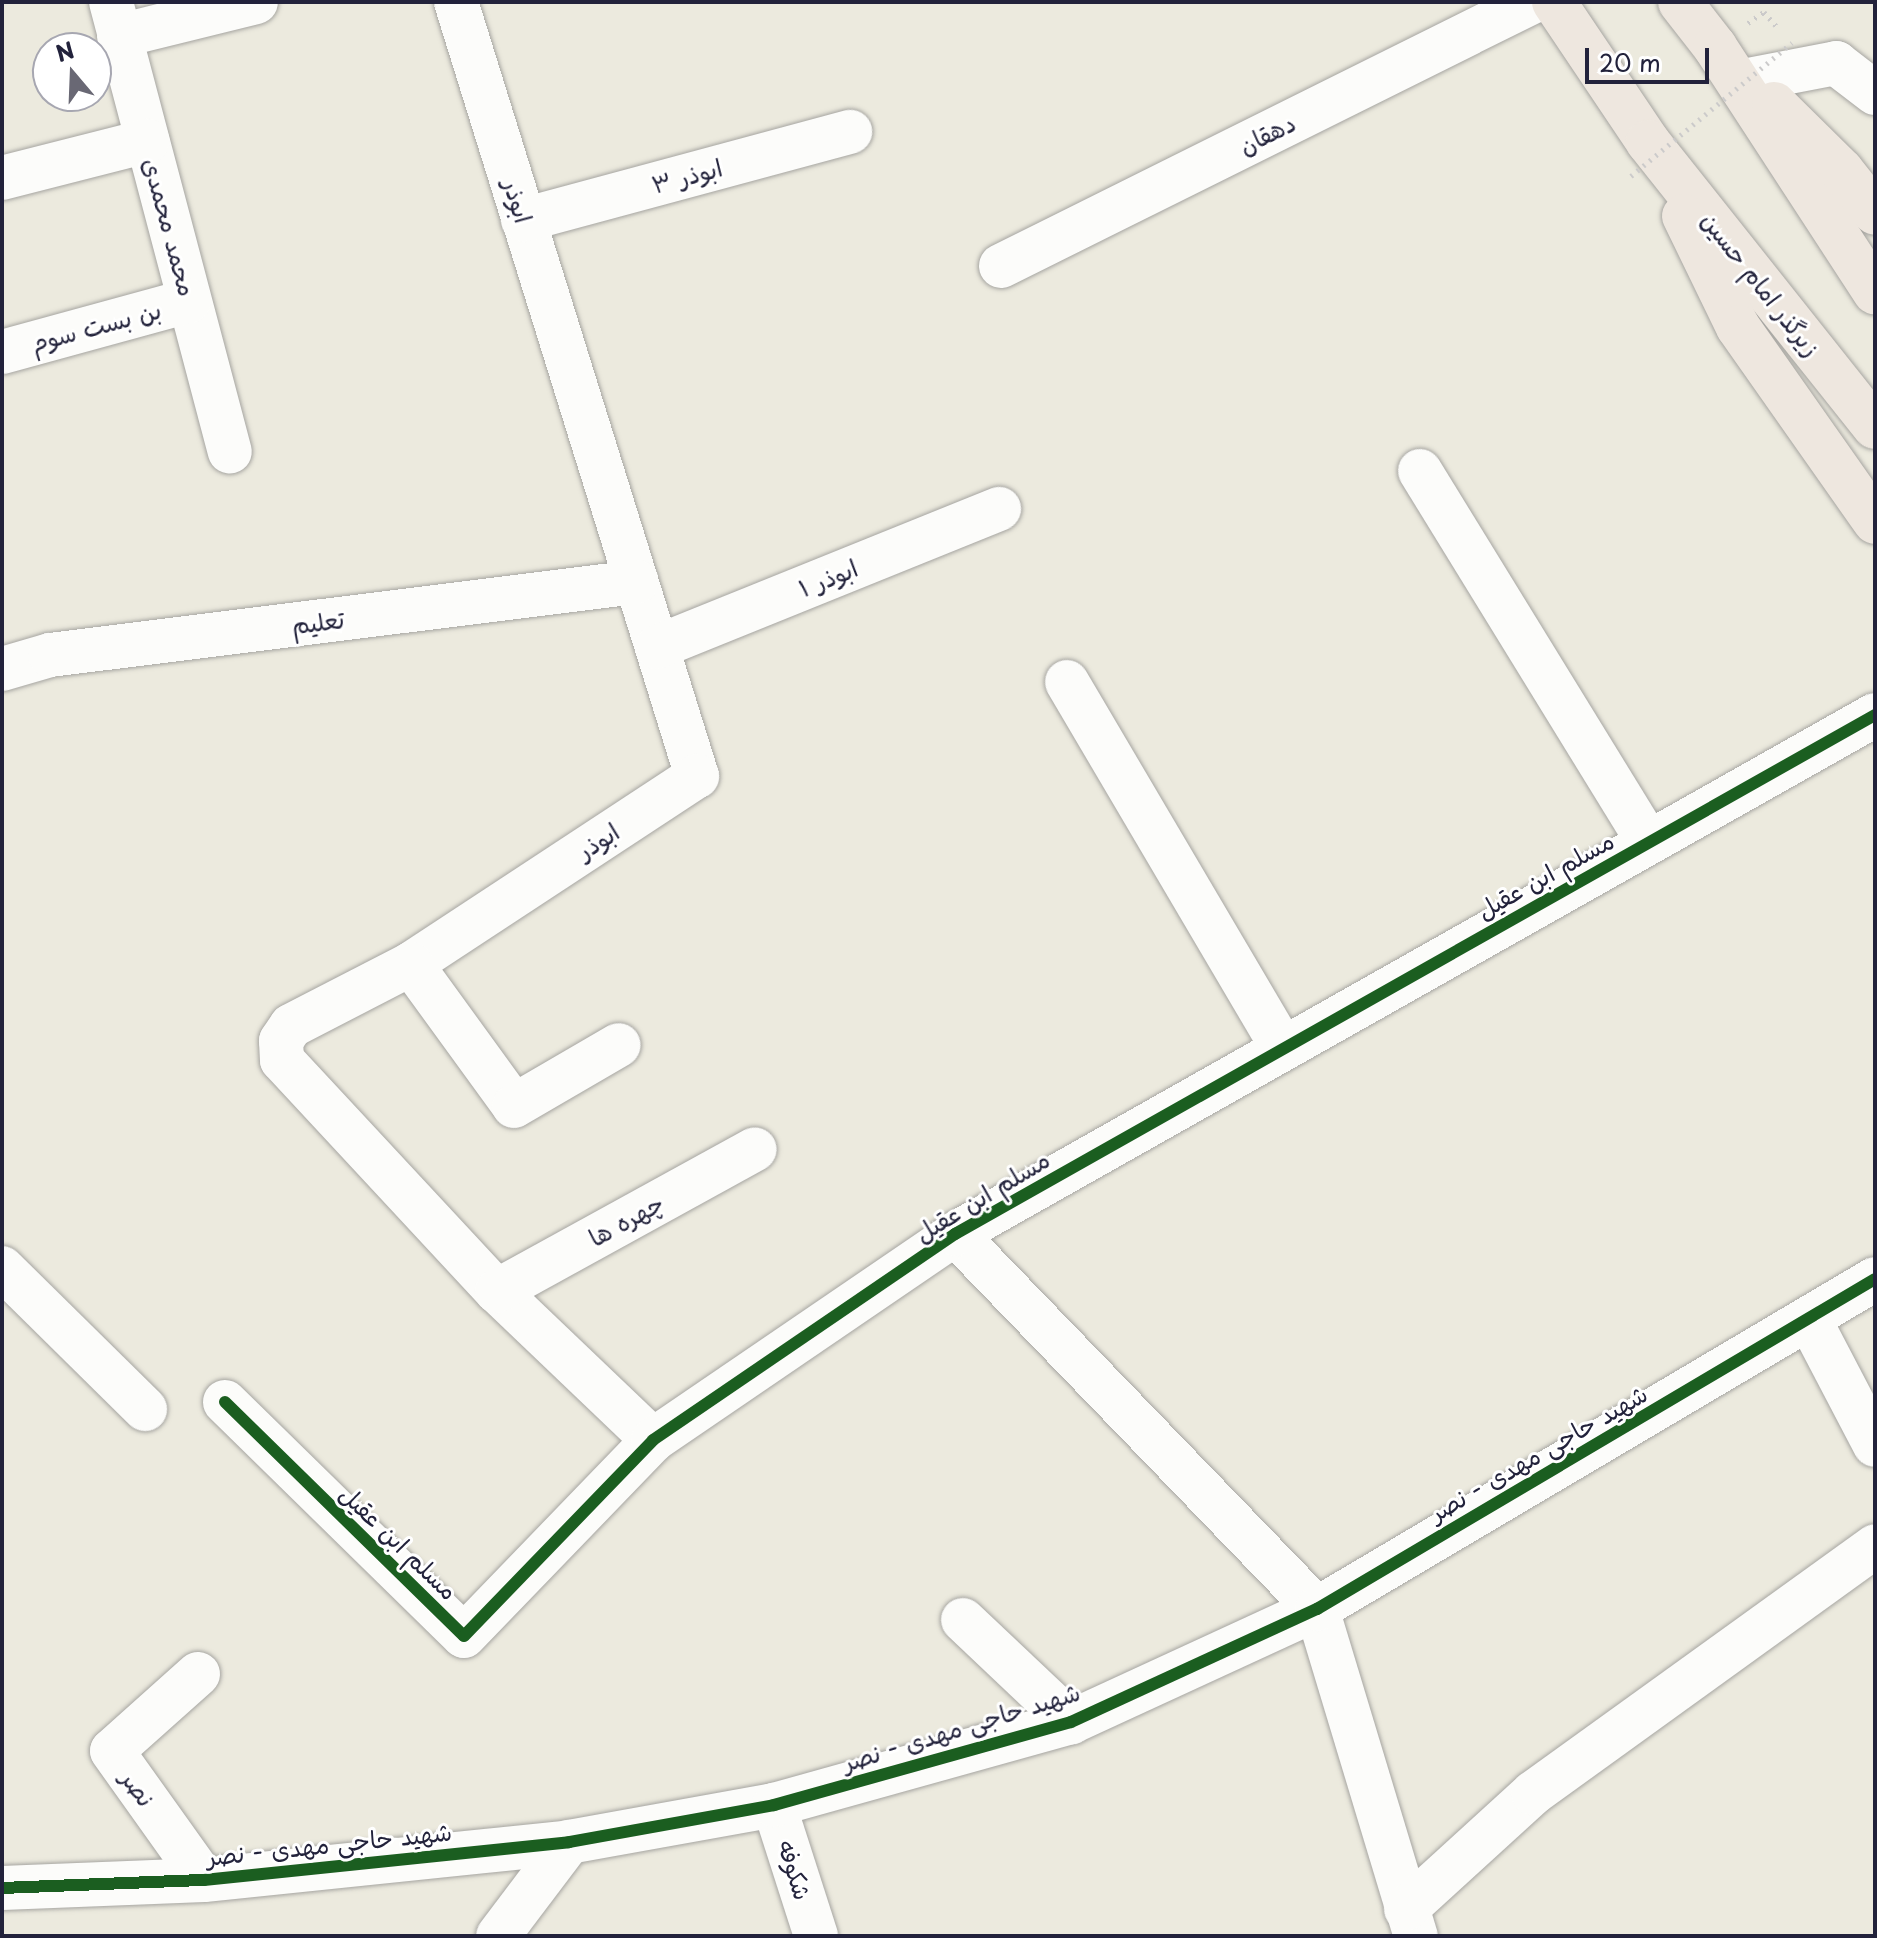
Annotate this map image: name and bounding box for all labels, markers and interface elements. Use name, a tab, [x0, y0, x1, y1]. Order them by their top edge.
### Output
north arrow	[32, 32, 112, 112]
text: N	[51, 32, 78, 69]
scale bar	[1589, 32, 1713, 82]
text: 20 m	[1599, 44, 1661, 80]
street label: دهقان	[1234, 108, 1300, 160]
street label: ابوذر ۳	[649, 153, 725, 199]
street label: محمد محمدی	[138, 155, 202, 299]
street label: ابوذر	[498, 176, 538, 226]
street label: زیرگذر امام حسین	[1696, 206, 1826, 362]
street label: بن بست سوم	[28, 295, 164, 357]
street label: ابوذر ۱	[794, 553, 862, 603]
street label: تعلیم	[290, 604, 346, 640]
street label: ابوذر	[571, 817, 625, 865]
street label: مسلم ابن عقیل	[1471, 826, 1619, 924]
street label: مسلم ابن عقیل	[909, 1144, 1055, 1248]
street label: چهره ها	[584, 1188, 668, 1252]
street label: شهید حاجی مهدی - نصر	[1424, 1379, 1652, 1527]
street label: مسلم ابن عقیل	[334, 1479, 464, 1605]
street label: شهید حاجی مهدی - نصر	[839, 1677, 1083, 1777]
street label: نصر	[115, 1764, 161, 1812]
street label: شهید حاجی مهدی - نصر	[205, 1817, 453, 1871]
street label: شکوفه	[772, 1837, 818, 1903]

